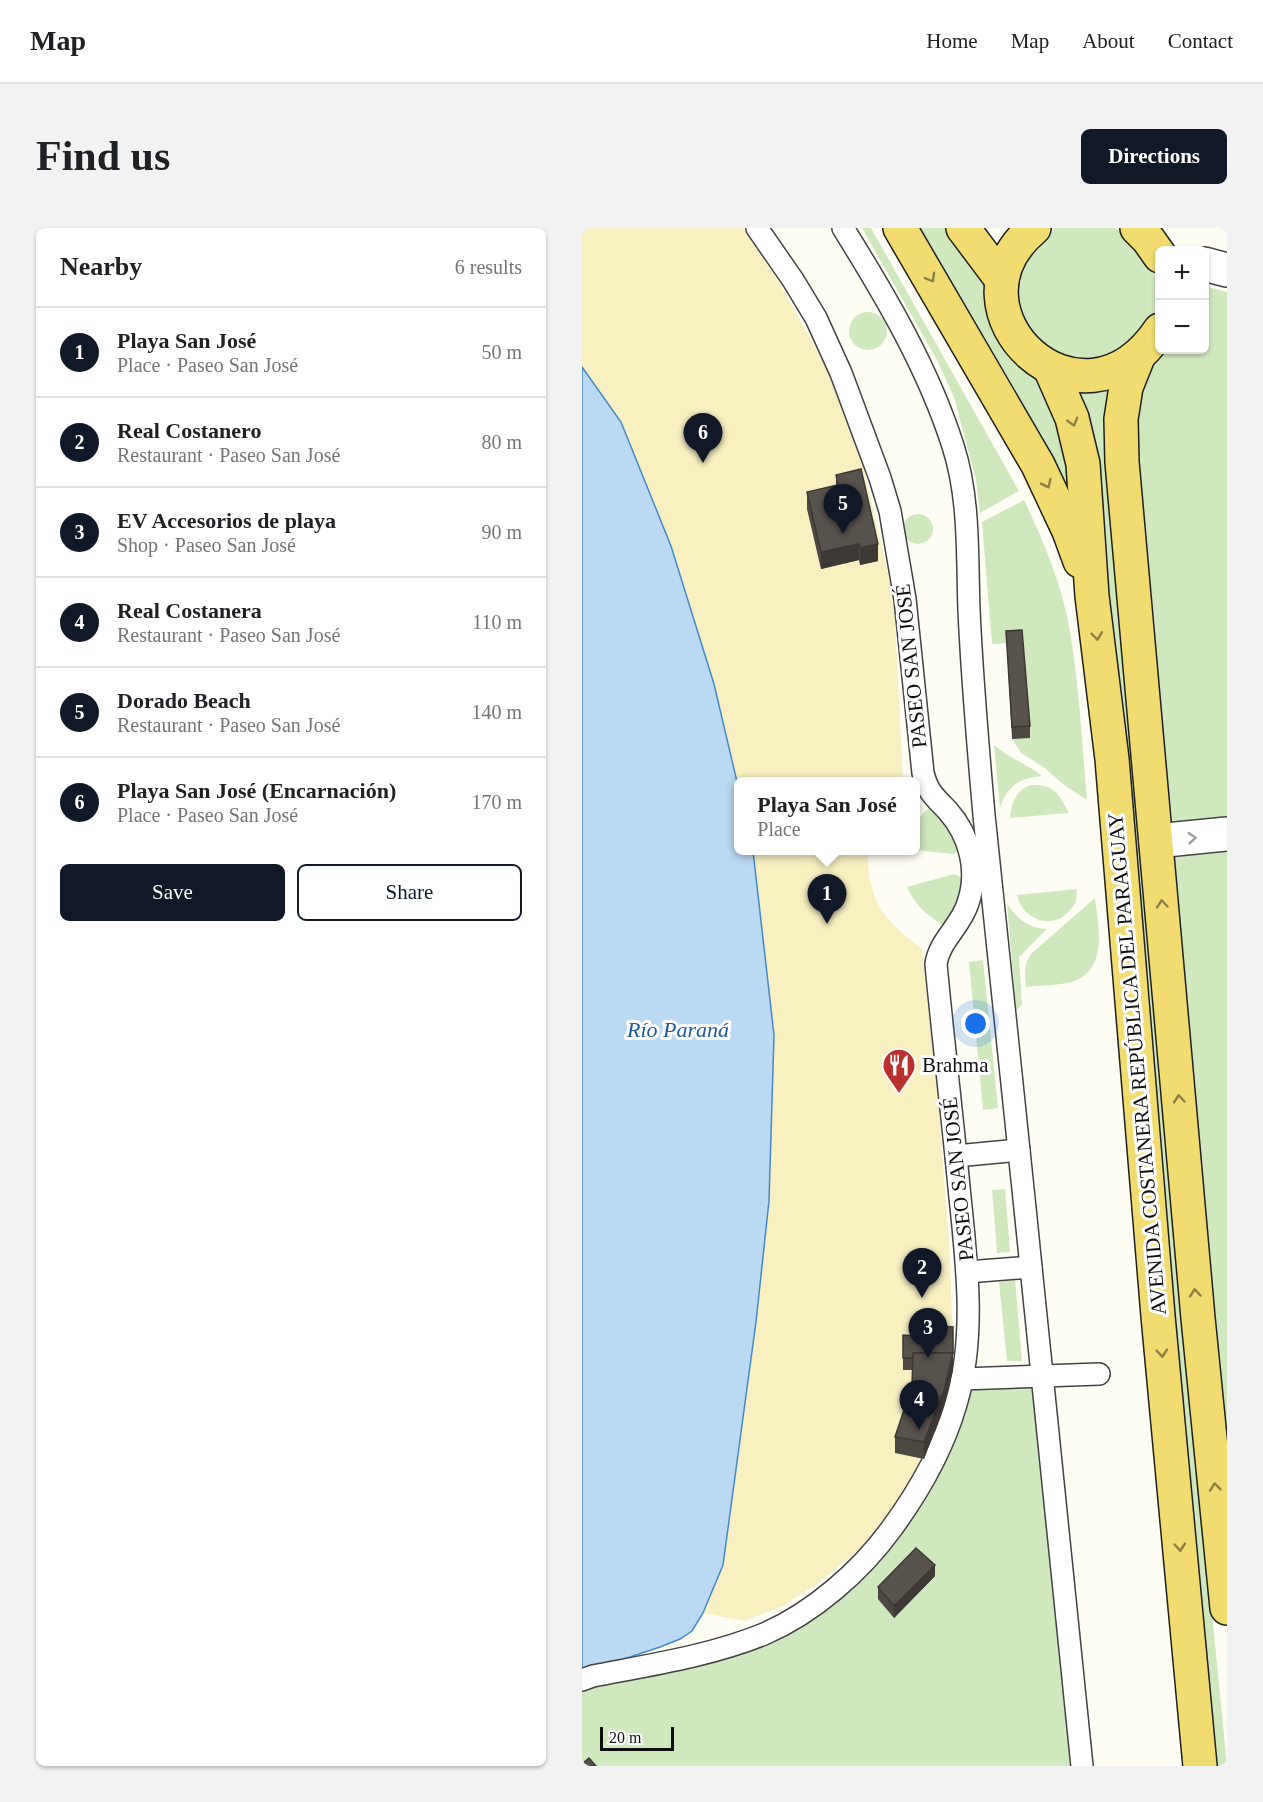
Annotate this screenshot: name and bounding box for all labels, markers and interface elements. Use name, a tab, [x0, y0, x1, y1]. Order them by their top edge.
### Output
text: Map	[30, 25, 86, 56]
text: Home	[926, 29, 978, 53]
text: Map	[1011, 29, 1049, 53]
text: About	[1082, 29, 1135, 53]
text: Contact	[1168, 29, 1233, 53]
button: Directions	[1081, 129, 1227, 184]
text: Find us	[36, 133, 170, 179]
map controls	[1155, 246, 1209, 354]
button: +	[1155, 246, 1209, 300]
text: Nearby	[60, 252, 142, 281]
text: 6 results	[455, 256, 522, 278]
one-way arrow	[923, 272, 935, 282]
button: −	[1155, 300, 1209, 354]
text: Playa San José	[117, 328, 256, 353]
text: 1	[75, 341, 85, 363]
text: 50 m	[481, 341, 522, 363]
text: Place · Paseo San José	[117, 354, 298, 376]
pin: 6	[684, 414, 722, 463]
one-way arrow	[1066, 416, 1078, 427]
text: Real Costanero	[117, 418, 261, 443]
text: 2	[75, 431, 85, 453]
text: 80 m	[481, 431, 522, 453]
text: Restaurant · Paseo San José	[117, 444, 340, 466]
one-way arrow	[1040, 478, 1051, 489]
pin: 5	[824, 484, 862, 534]
text: EV Accesorios de playa	[117, 508, 336, 533]
text: 3	[75, 521, 85, 543]
text: 90 m	[481, 521, 522, 543]
text: Shop · Paseo San José	[117, 534, 296, 556]
street label: PASEO SAN JOSÉ	[890, 583, 932, 749]
text: Real Costanera	[117, 598, 262, 623]
text: 4	[75, 611, 85, 633]
text: 110 m	[472, 611, 522, 633]
text: Restaurant · Paseo San José	[117, 624, 340, 646]
one-way arrow	[1090, 631, 1103, 640]
text: Dorado Beach	[117, 688, 251, 713]
text: 5	[75, 701, 85, 723]
text: 140 m	[471, 701, 522, 723]
text: Restaurant · Paseo San José	[117, 714, 340, 736]
popup	[734, 777, 920, 855]
text: Playa San José (Encarnación)	[117, 778, 396, 803]
text: 6	[75, 791, 85, 813]
text: 170 m	[471, 791, 522, 813]
text: Playa San José	[757, 792, 897, 817]
text: Place · Paseo San José	[117, 804, 298, 826]
street label: AVENIDA COSTANERA REPÚBLICA DEL PARAGUAY	[1103, 812, 1171, 1316]
text: Place	[757, 818, 801, 840]
one-way arrow	[1187, 832, 1196, 845]
button: Save	[60, 864, 285, 921]
button: Share	[297, 864, 522, 921]
pin: 1	[808, 874, 846, 924]
one-way arrow	[1156, 900, 1169, 909]
your location	[961, 1009, 990, 1038]
water label: Río Paraná	[626, 1017, 729, 1042]
restaurant icon: Brahma	[881, 1047, 917, 1094]
place label: Brahma	[922, 1053, 989, 1077]
one-way arrow	[1173, 1094, 1186, 1103]
street label: PASEO SAN JOSÉ	[937, 1096, 979, 1262]
pin: 2	[902, 1248, 942, 1298]
one-way arrow	[1189, 1288, 1202, 1297]
pin: 3	[908, 1308, 948, 1358]
one-way arrow	[1155, 1348, 1168, 1357]
pin: 4	[900, 1380, 938, 1430]
one-way arrow	[1209, 1483, 1222, 1492]
one-way arrow	[1173, 1543, 1186, 1552]
scale bar	[600, 1724, 674, 1752]
text: 20 m	[609, 1729, 641, 1746]

